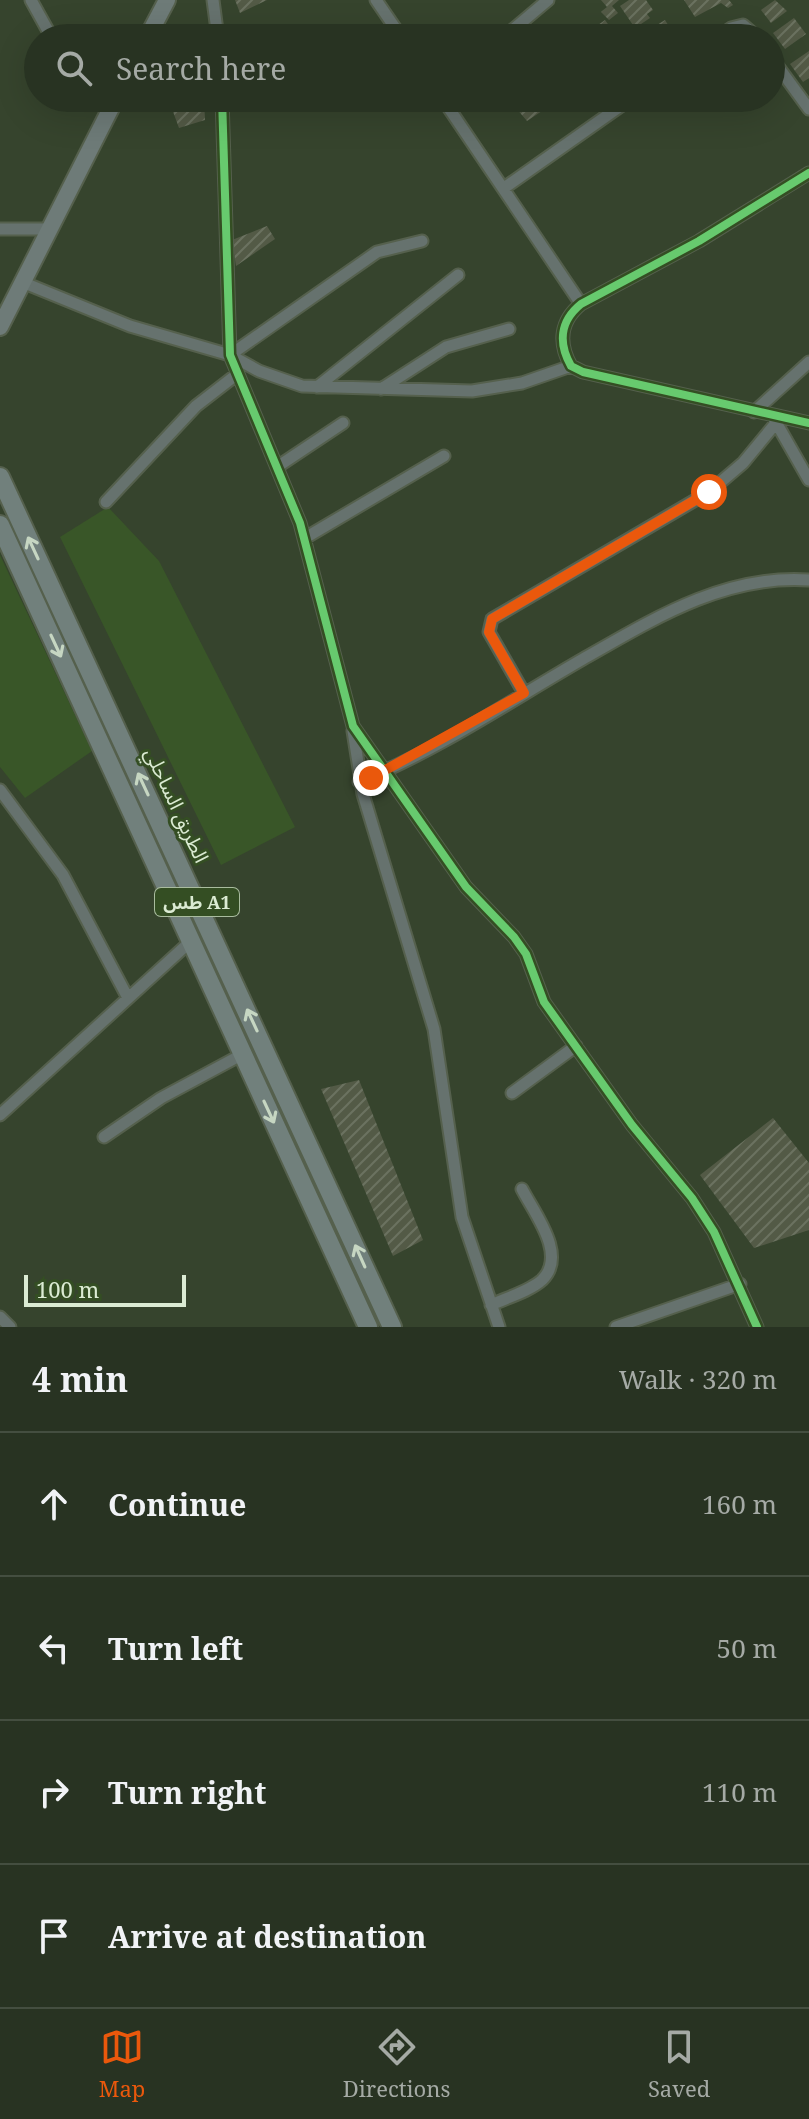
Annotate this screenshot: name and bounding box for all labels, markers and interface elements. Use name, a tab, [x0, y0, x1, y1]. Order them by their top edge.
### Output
search box	[24, 24, 785, 112]
icon: search	[52, 46, 96, 90]
text: Search here	[116, 48, 286, 89]
route start	[691, 474, 727, 510]
one-way arrow	[25, 536, 40, 560]
one-way arrow	[49, 634, 64, 658]
street label: الطريق الساحلي	[136, 743, 215, 868]
route end	[353, 760, 389, 796]
one-way arrow	[135, 772, 150, 796]
road number: طس A1	[155, 888, 239, 916]
one-way arrow	[244, 1008, 259, 1032]
one-way arrow	[262, 1100, 277, 1124]
one-way arrow	[352, 1244, 367, 1269]
scale bar	[24, 1271, 186, 1307]
text: 100 m	[36, 1274, 99, 1304]
text: 4 min	[32, 1356, 128, 1402]
text: Walk · 320 m	[619, 1361, 777, 1397]
icon: ahead	[32, 1482, 76, 1526]
text: Continue	[108, 1484, 246, 1525]
text: 160 m	[702, 1486, 777, 1522]
icon: left	[32, 1626, 76, 1670]
text: Turn left	[108, 1628, 243, 1669]
text: 50 m	[717, 1630, 777, 1666]
icon: right	[32, 1770, 76, 1814]
text: Turn right	[108, 1772, 266, 1813]
text: 110 m	[702, 1774, 777, 1810]
icon: arrive	[32, 1914, 76, 1958]
text: Arrive at destination	[108, 1916, 427, 1957]
tab: Map	[99, 2025, 145, 2103]
tab: Directions	[343, 2025, 450, 2103]
tab: Saved	[648, 2025, 710, 2103]

